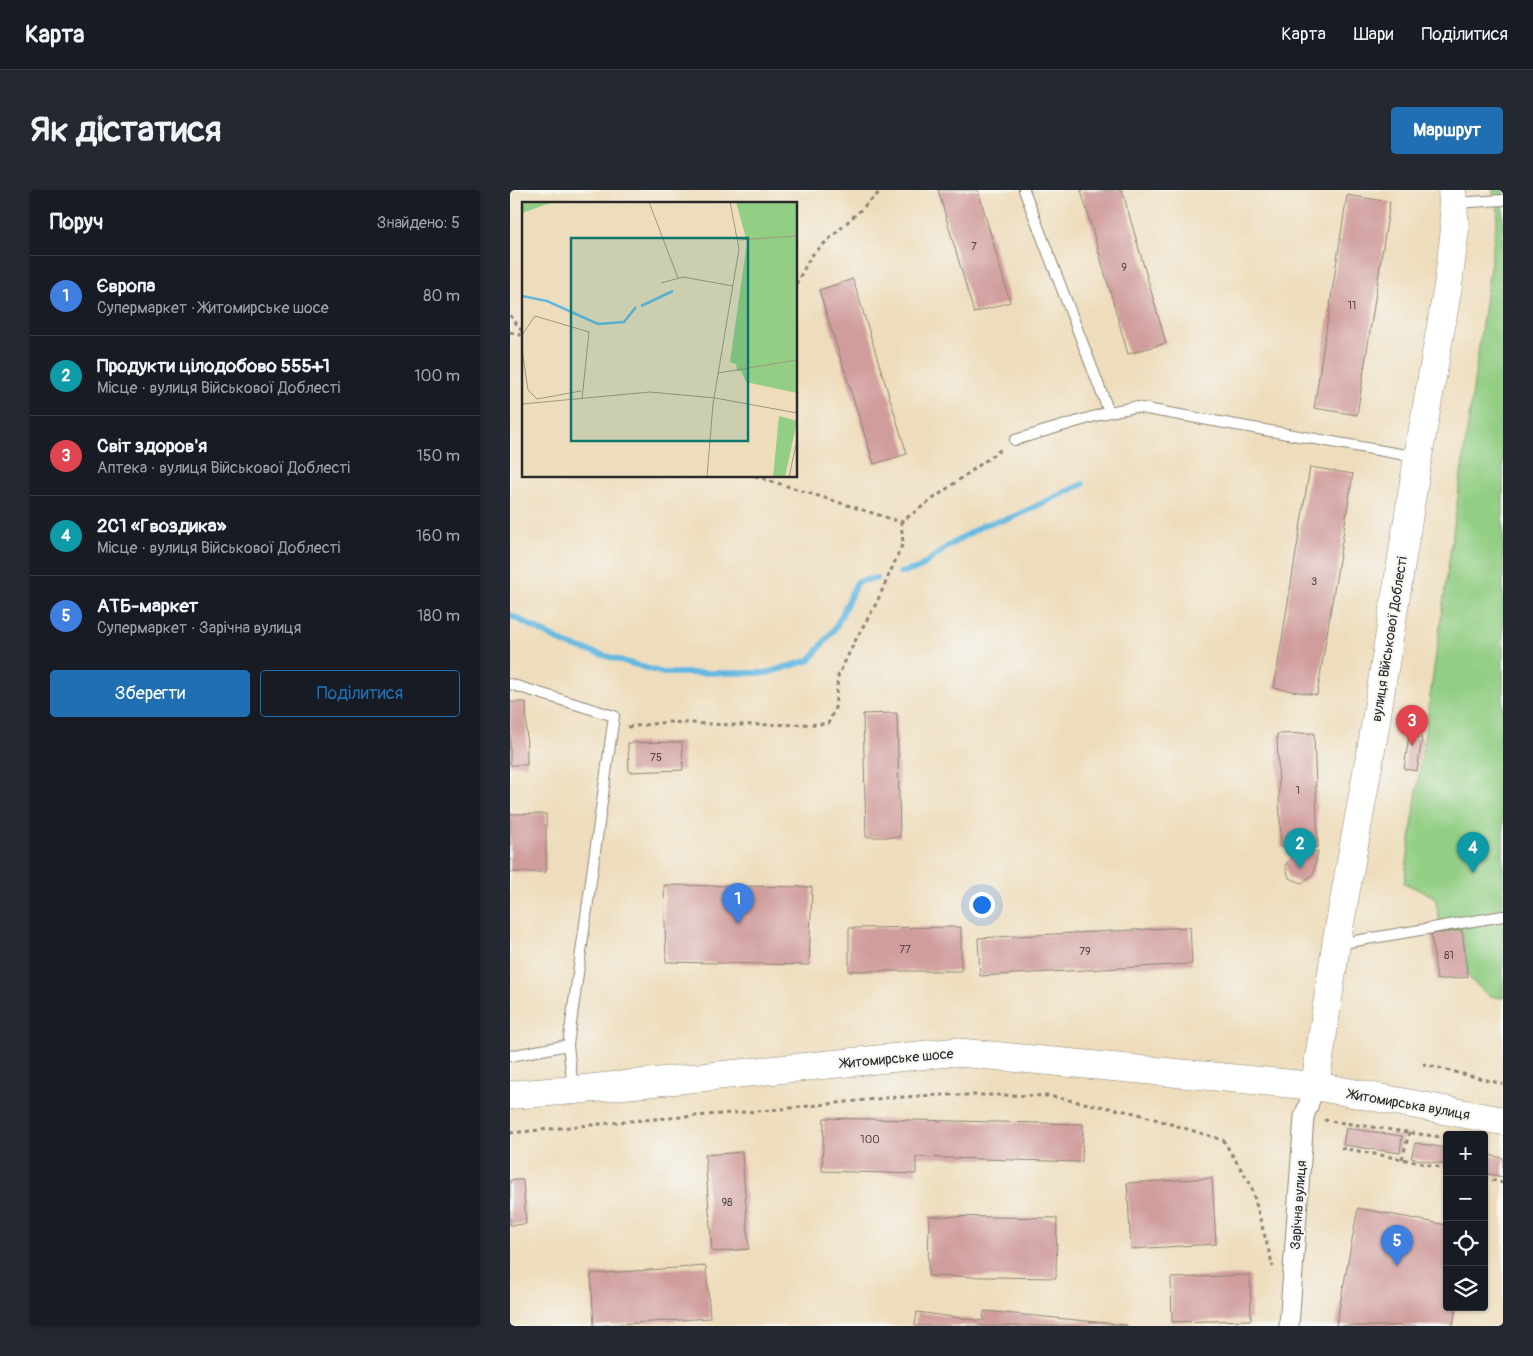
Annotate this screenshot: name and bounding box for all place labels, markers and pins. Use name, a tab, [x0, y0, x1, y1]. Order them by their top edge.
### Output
pin: 3	[1396, 705, 1428, 746]
pin: 2	[1284, 828, 1316, 869]
pin: 4	[1457, 832, 1489, 873]
pin: 1	[722, 883, 754, 924]
pin: 5	[1381, 1225, 1413, 1266]

